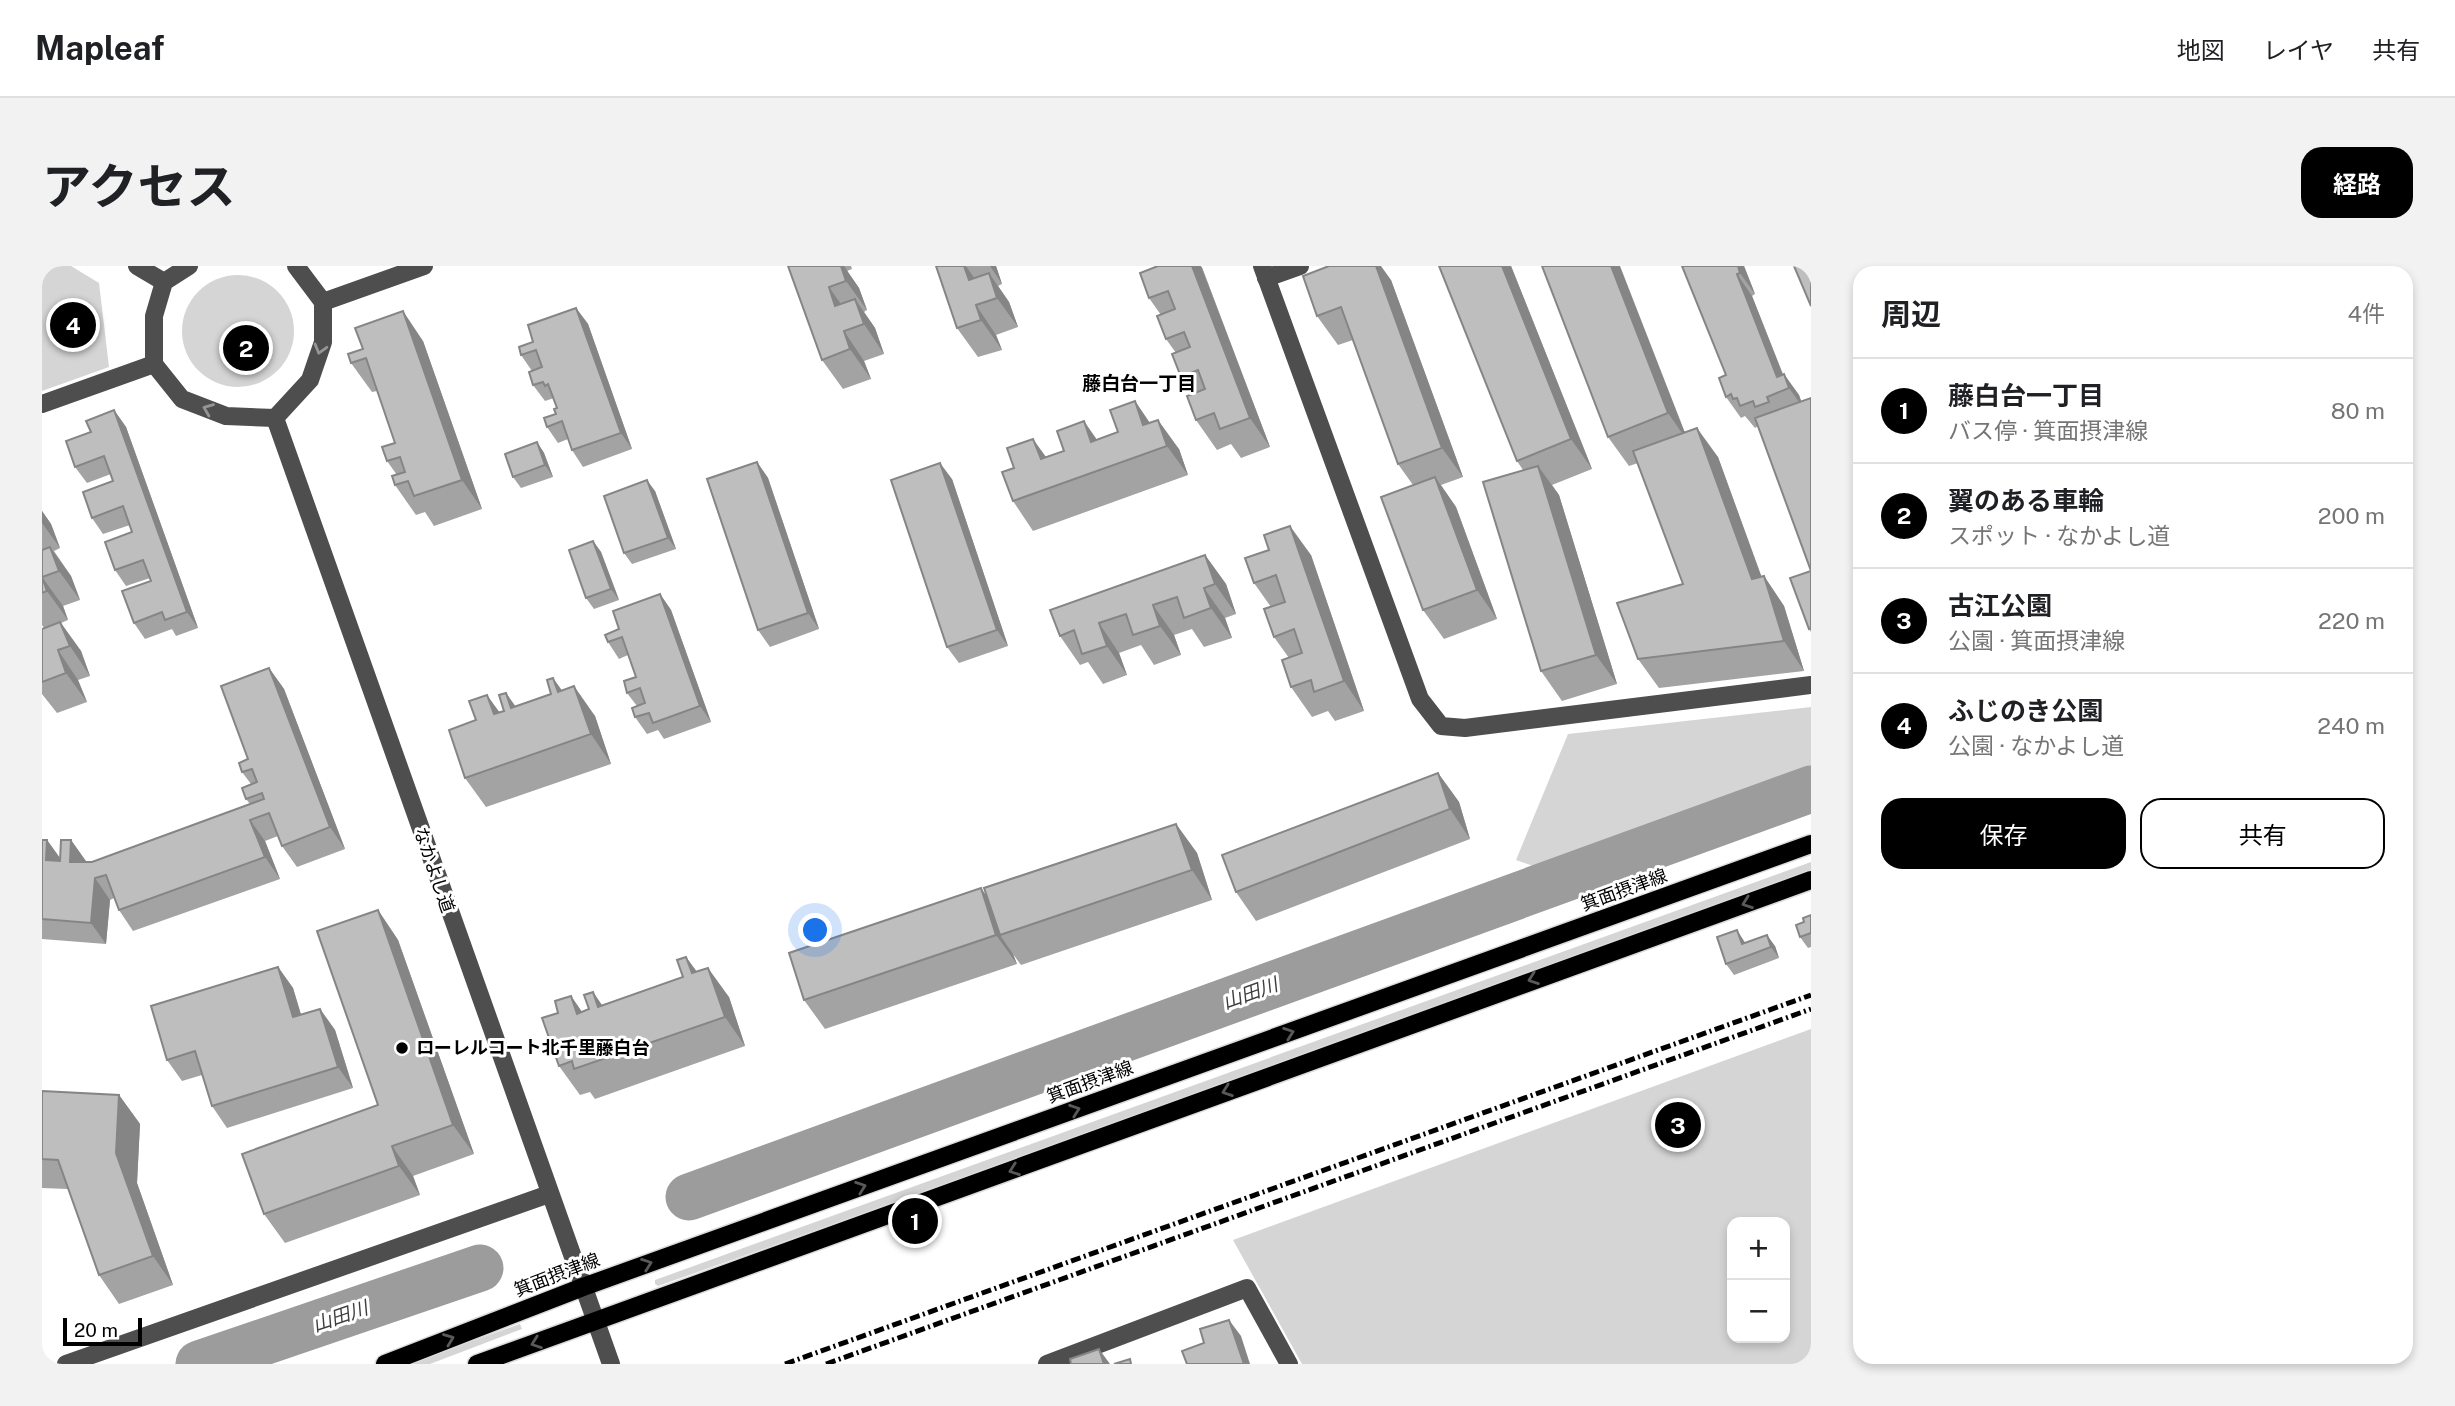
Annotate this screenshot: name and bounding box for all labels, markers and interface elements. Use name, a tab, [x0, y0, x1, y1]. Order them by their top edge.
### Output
text: Mapleaf	[35, 29, 164, 67]
text: 地図	[2177, 36, 2225, 64]
text: レイヤ	[2263, 36, 2334, 64]
text: 共有	[2372, 36, 2420, 64]
button: 経路	[2301, 147, 2413, 218]
text: アクセス	[42, 157, 236, 215]
text: 周辺	[1881, 296, 1941, 332]
pin: 4	[50, 299, 96, 351]
text: 4件	[2348, 300, 2385, 327]
pin: 2	[223, 322, 269, 374]
one-way arrow	[313, 342, 328, 354]
district label: 藤白台一丁目	[1082, 372, 1196, 394]
text: 藤白台一丁目	[1948, 380, 2104, 411]
text: 1	[1899, 397, 1909, 424]
text: 80 m	[2331, 397, 2385, 424]
one-way arrow	[203, 404, 215, 418]
text: バス停 · 箕面摂津線	[1948, 417, 2148, 444]
text: 翼のある車輪	[1948, 485, 2104, 516]
text: 2	[1897, 502, 1911, 529]
text: 200 m	[2318, 502, 2385, 529]
text: スポット · なかよし道	[1948, 522, 2170, 549]
text: 古江公園	[1948, 590, 2052, 621]
text: 3	[1896, 607, 1912, 634]
text: 220 m	[2318, 607, 2385, 634]
text: 公園 · 箕面摂津線	[1948, 627, 2125, 654]
text: ふじのき公園	[1948, 695, 2103, 726]
text: 4	[1896, 712, 1912, 739]
text: 240 m	[2317, 712, 2385, 739]
text: 公園 · なかよし道	[1948, 732, 2124, 759]
button: 保存	[1881, 798, 2126, 869]
button: 共有	[2140, 798, 2385, 869]
street label: なかよし道	[410, 824, 459, 915]
street label: 箕面摂津線	[1578, 864, 1670, 915]
one-way arrow	[1741, 895, 1753, 909]
your location	[798, 913, 832, 947]
one-way arrow	[1527, 971, 1539, 985]
water label: 山田川	[1219, 972, 1282, 1013]
one-way arrow	[1283, 1027, 1295, 1041]
place label: ローレルコート北千里藤白台	[416, 1037, 650, 1058]
marker: ローレルコート北千里藤白台	[394, 1040, 410, 1056]
street label: 箕面摂津線	[1044, 1056, 1136, 1107]
one-way arrow	[1221, 1083, 1233, 1097]
pin: 3	[1655, 1099, 1701, 1151]
one-way arrow	[1069, 1104, 1081, 1118]
one-way arrow	[1008, 1162, 1020, 1176]
one-way arrow	[855, 1181, 867, 1195]
pin: 1	[892, 1195, 938, 1247]
map controls	[1727, 1217, 1790, 1343]
button: +	[1727, 1217, 1790, 1280]
street label: 箕面摂津線	[511, 1249, 603, 1300]
one-way arrow	[641, 1258, 653, 1272]
button: −	[1727, 1280, 1790, 1343]
water label: 山田川	[309, 1296, 372, 1336]
scale bar	[63, 1315, 142, 1347]
text: 20 m	[74, 1319, 118, 1341]
one-way arrow	[442, 1334, 454, 1348]
one-way arrow	[531, 1334, 543, 1348]

